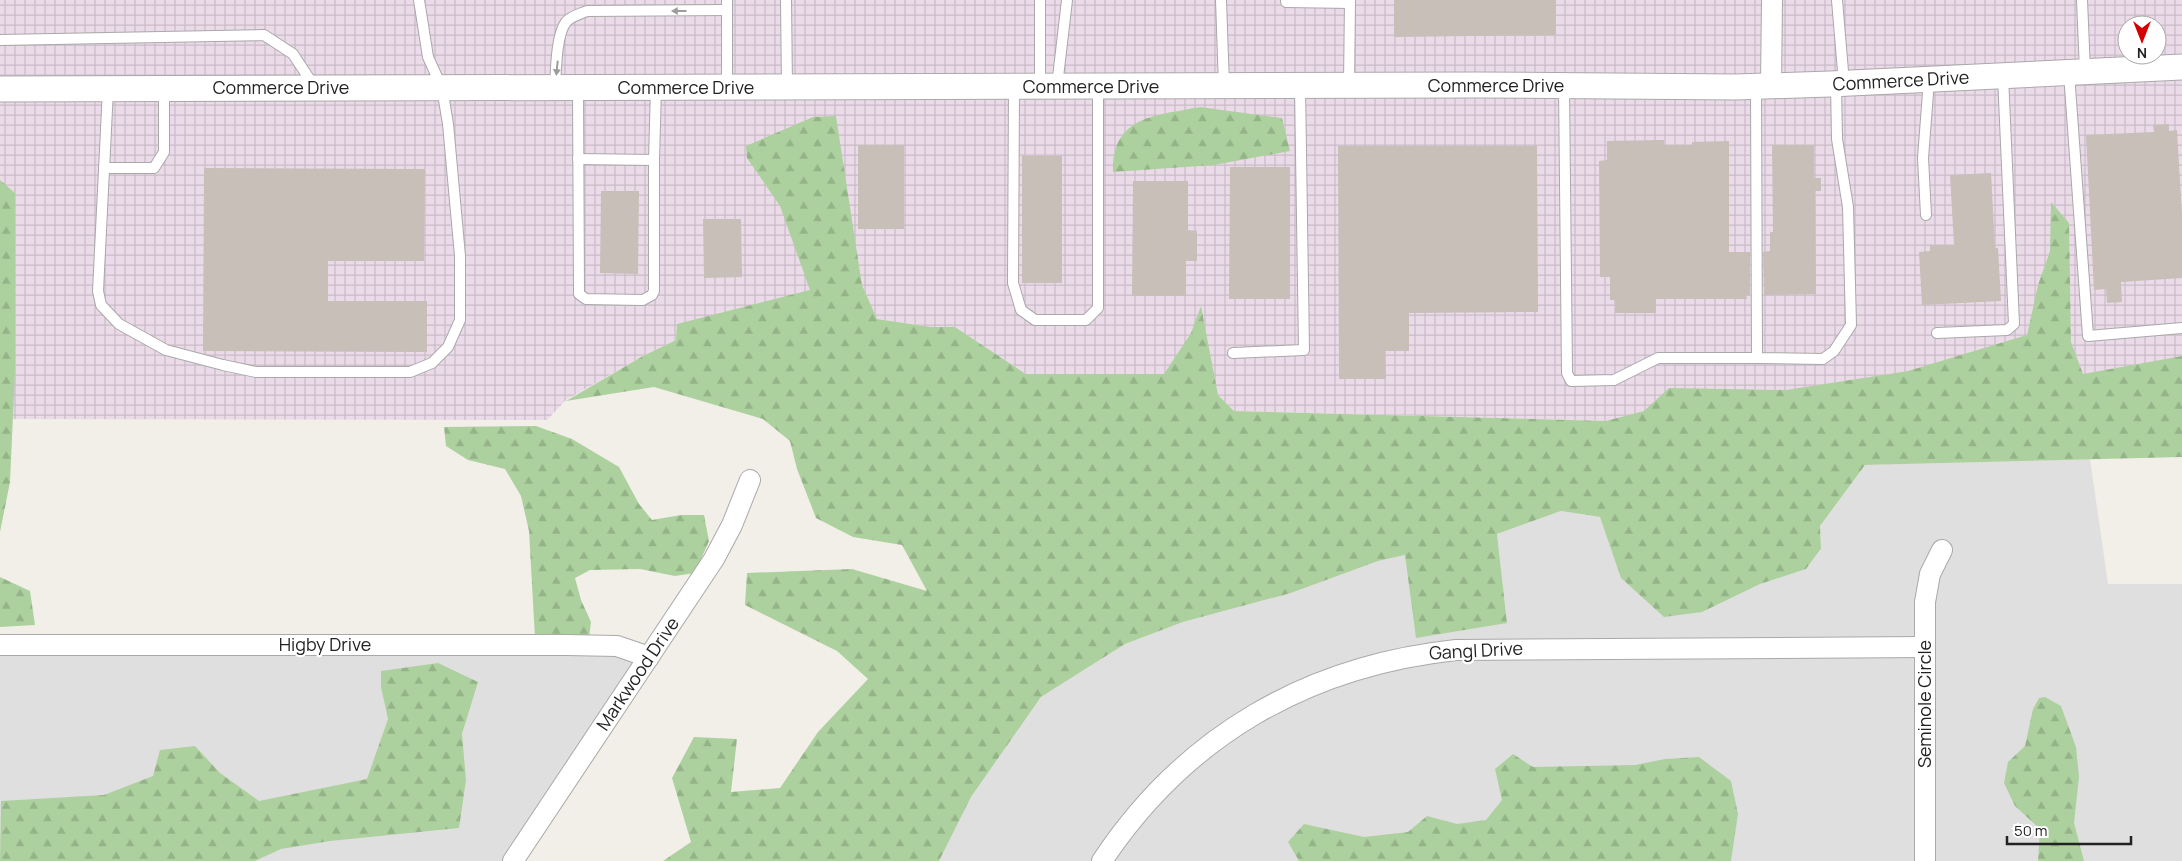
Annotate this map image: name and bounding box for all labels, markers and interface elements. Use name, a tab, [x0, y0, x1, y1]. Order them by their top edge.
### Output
one-way arrow	[670, 7, 686, 15]
north arrow	[2117, 15, 2167, 65]
text: N	[2137, 44, 2147, 63]
one-way arrow	[553, 60, 561, 76]
street label: Commerce Drive	[1832, 64, 1970, 96]
street label: Commerce Drive	[1428, 73, 1564, 97]
street label: Commerce Drive	[1023, 74, 1159, 98]
street label: Commerce Drive	[213, 75, 349, 99]
street label: Commerce Drive	[618, 75, 754, 99]
street label: Markwood Drive	[590, 612, 684, 735]
street label: Higby Drive	[279, 632, 371, 656]
street label: Gangl Drive	[1428, 636, 1523, 664]
street label: Seminole Circle	[1912, 640, 1936, 768]
scale bar	[2007, 814, 2131, 846]
text: 50 m	[2014, 820, 2048, 841]

